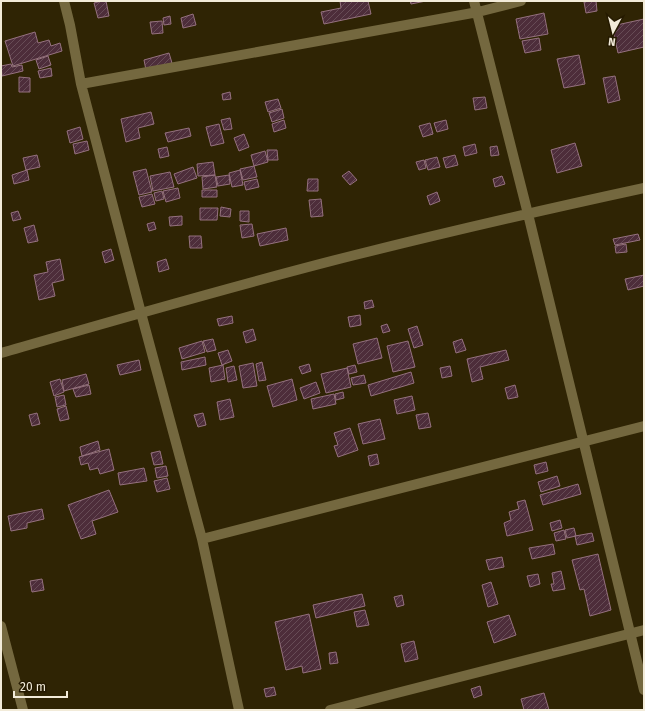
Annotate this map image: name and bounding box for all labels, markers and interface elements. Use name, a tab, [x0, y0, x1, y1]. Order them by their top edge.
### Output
north arrow	[593, 12, 633, 52]
text: N	[607, 35, 616, 48]
scale bar	[14, 673, 67, 699]
text: 20 m	[20, 680, 46, 694]

